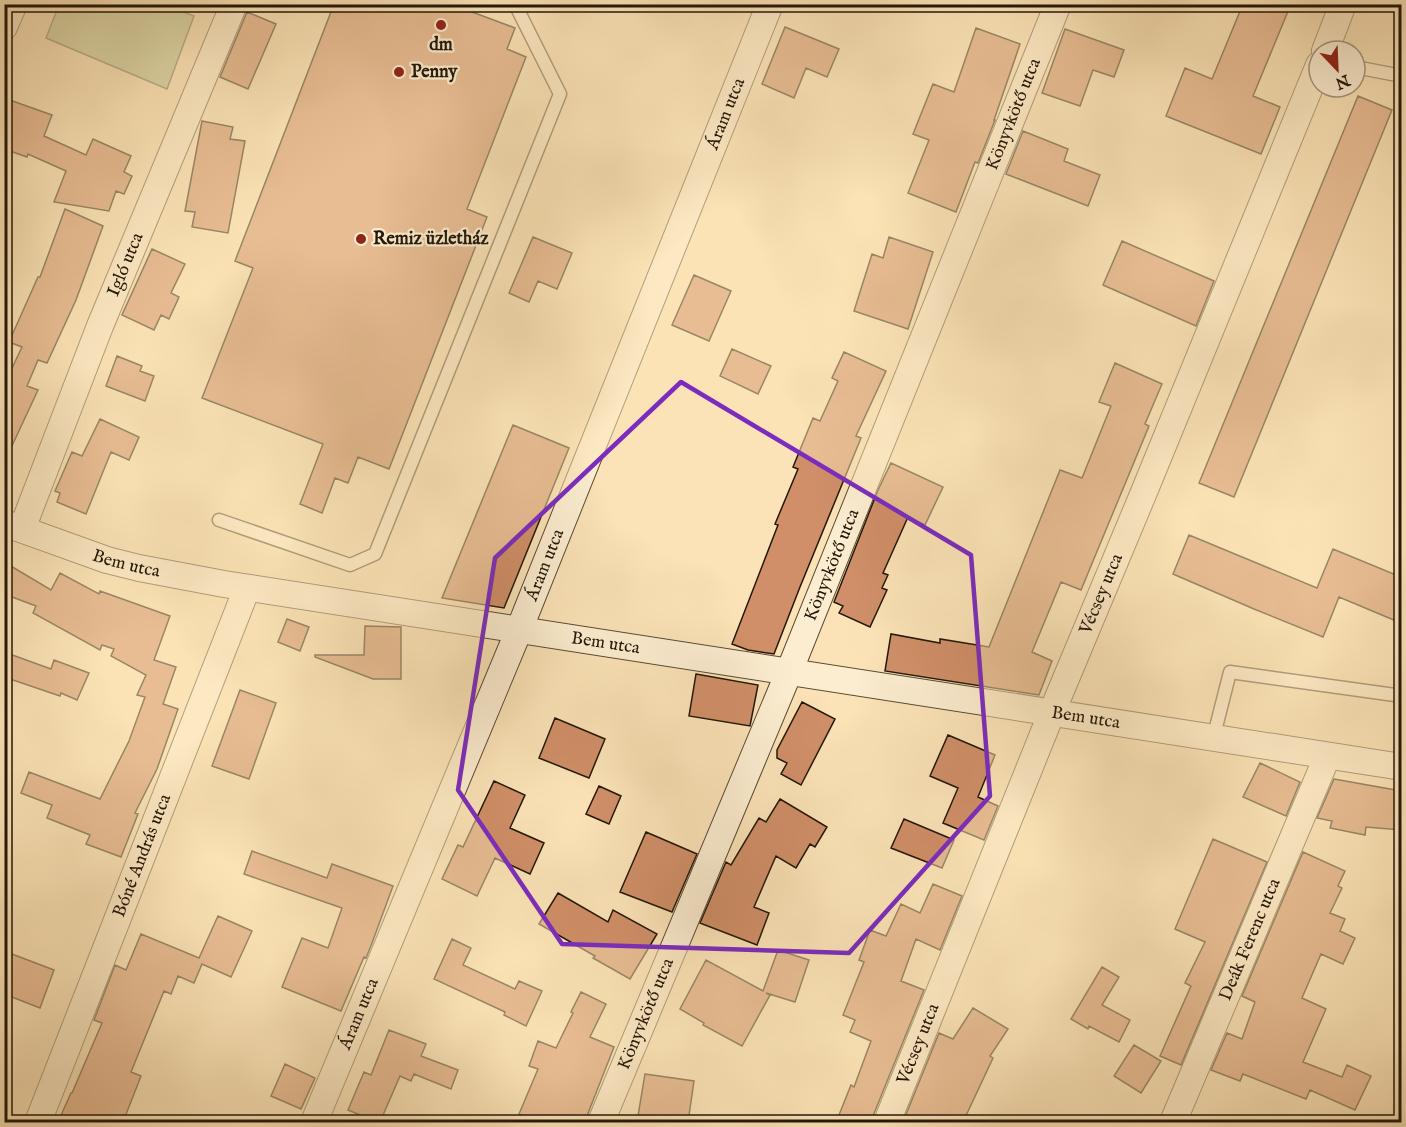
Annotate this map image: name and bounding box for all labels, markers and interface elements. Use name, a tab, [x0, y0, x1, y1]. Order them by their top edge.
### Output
marker: dm	[434, 18, 448, 32]
place label: dm	[429, 34, 453, 57]
north arrow	[1307, 39, 1367, 99]
street label: Könyvkötő utca	[981, 55, 1047, 174]
place label: Penny	[411, 61, 458, 84]
marker: Penny	[392, 65, 406, 79]
text: N	[1332, 69, 1353, 93]
street label: Áram utca	[699, 74, 751, 154]
place label: Remiz üzletház	[373, 228, 489, 251]
street label: Igló utca	[102, 229, 149, 300]
marker: Remiz üzletház	[354, 232, 368, 246]
street label: Könyvkötő utca	[799, 505, 865, 624]
street label: Áram utca	[518, 526, 570, 605]
street label: Bem utca	[89, 544, 162, 583]
street label: Vécsey utca	[1074, 550, 1129, 639]
street label: Bem utca	[570, 627, 642, 660]
street label: Bem utca	[1050, 701, 1122, 735]
street label: Bóné András utca	[108, 791, 177, 921]
street label: Deák Ferenc utca	[1214, 875, 1286, 1004]
street label: Könyvkötő utca	[613, 955, 680, 1073]
street label: Áram utca	[332, 975, 384, 1054]
street label: Vécsey utca	[891, 1000, 945, 1089]

